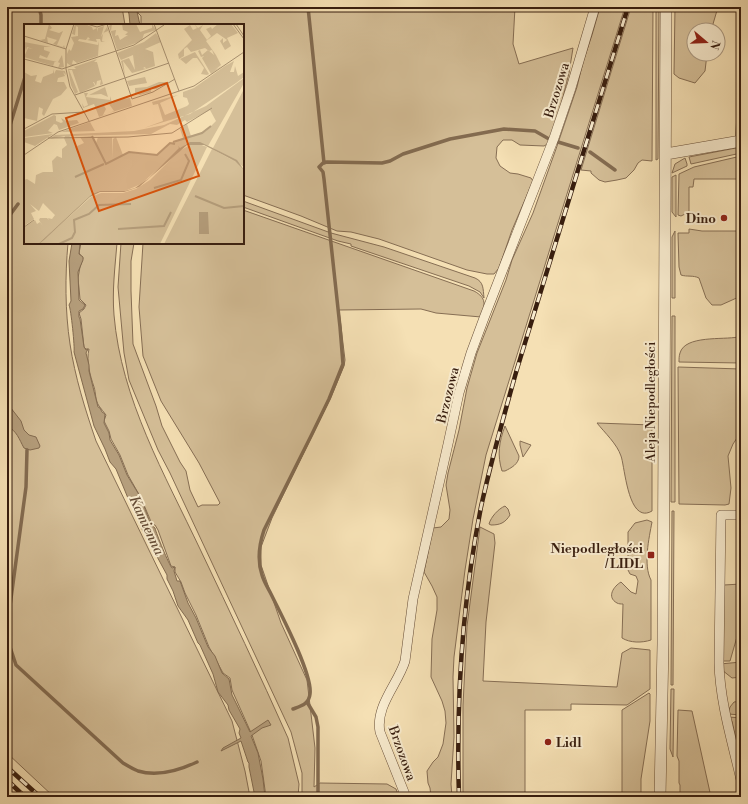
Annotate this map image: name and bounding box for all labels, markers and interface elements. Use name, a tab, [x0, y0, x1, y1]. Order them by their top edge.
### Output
north arrow	[686, 22, 726, 62]
inset map	[24, 24, 244, 244]
text: N	[706, 39, 723, 52]
street label: Brzozowa	[541, 60, 573, 121]
place label: Dino	[686, 211, 716, 227]
marker: Dino	[719, 213, 729, 223]
street label: Aleja Niepodległości	[643, 342, 659, 463]
street label: Brzozowa	[433, 365, 463, 426]
water label: Kamienna	[124, 493, 168, 558]
place label: Niepodległości / LIDL	[550, 541, 643, 572]
marker: Niepodległości / LIDL	[646, 550, 656, 560]
street label: Brzozowa	[384, 723, 420, 783]
place label: Lidl	[556, 735, 582, 751]
marker: Lidl	[543, 737, 553, 747]

